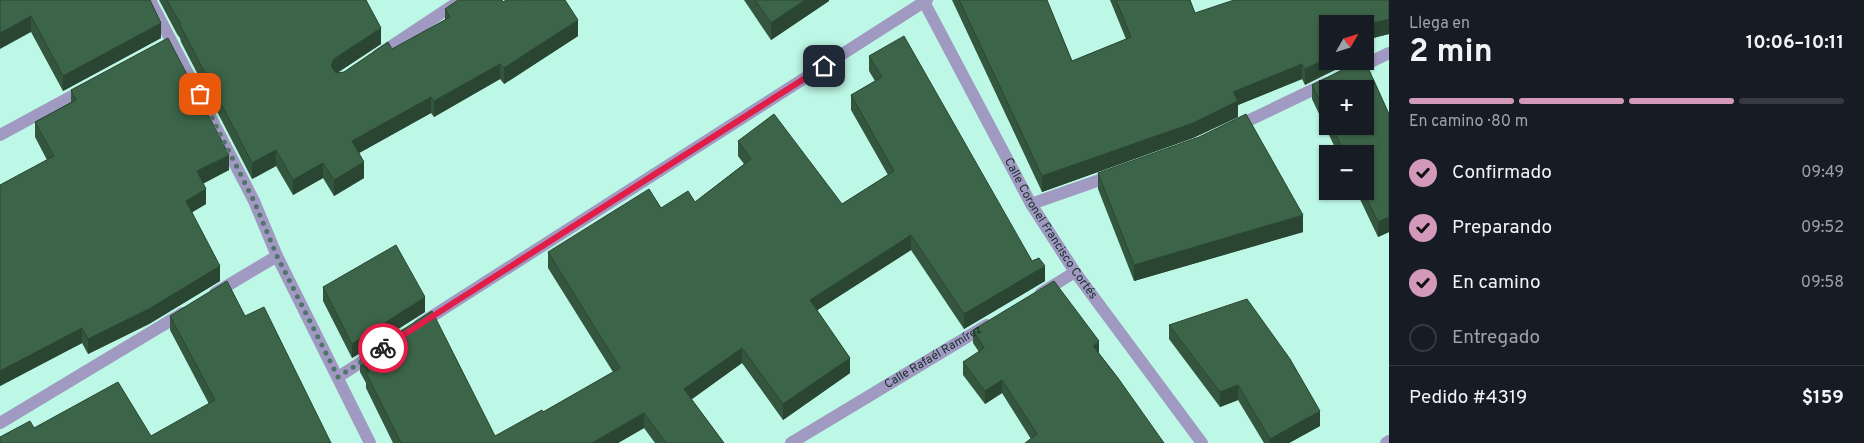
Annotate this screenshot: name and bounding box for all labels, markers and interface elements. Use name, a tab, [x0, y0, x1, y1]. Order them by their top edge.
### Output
text: Llega en	[1409, 14, 1470, 34]
north arrow	[1319, 15, 1374, 70]
map controls	[1319, 15, 1374, 200]
text: 10:06–10:11	[1746, 31, 1844, 55]
text: 2 min	[1409, 33, 1493, 73]
pin	[803, 45, 845, 87]
icon: home	[810, 52, 838, 80]
pin	[179, 73, 221, 115]
icon: bag	[186, 80, 214, 108]
button: +	[1319, 80, 1374, 135]
text: En camino · 80 m	[1409, 112, 1528, 132]
button: −	[1319, 145, 1374, 200]
street label: Calle Coronel Francisco Cortés	[1000, 155, 1101, 303]
icon: check	[1409, 159, 1437, 187]
text: Confirmado	[1452, 161, 1552, 185]
text: 09:49	[1801, 163, 1844, 183]
icon: check	[1409, 214, 1437, 242]
text: Preparando	[1452, 216, 1552, 240]
text: 09:52	[1801, 218, 1844, 238]
icon: check	[1409, 269, 1437, 297]
text: En camino	[1452, 271, 1541, 295]
text: 09:58	[1801, 273, 1844, 293]
street label: Calle Rafaél Ramírez	[881, 322, 985, 393]
courier	[358, 323, 408, 373]
text: Entregado	[1452, 326, 1540, 350]
icon: bike	[369, 334, 397, 362]
text: Pedido #4319	[1409, 386, 1527, 410]
text: $159	[1802, 386, 1844, 410]

